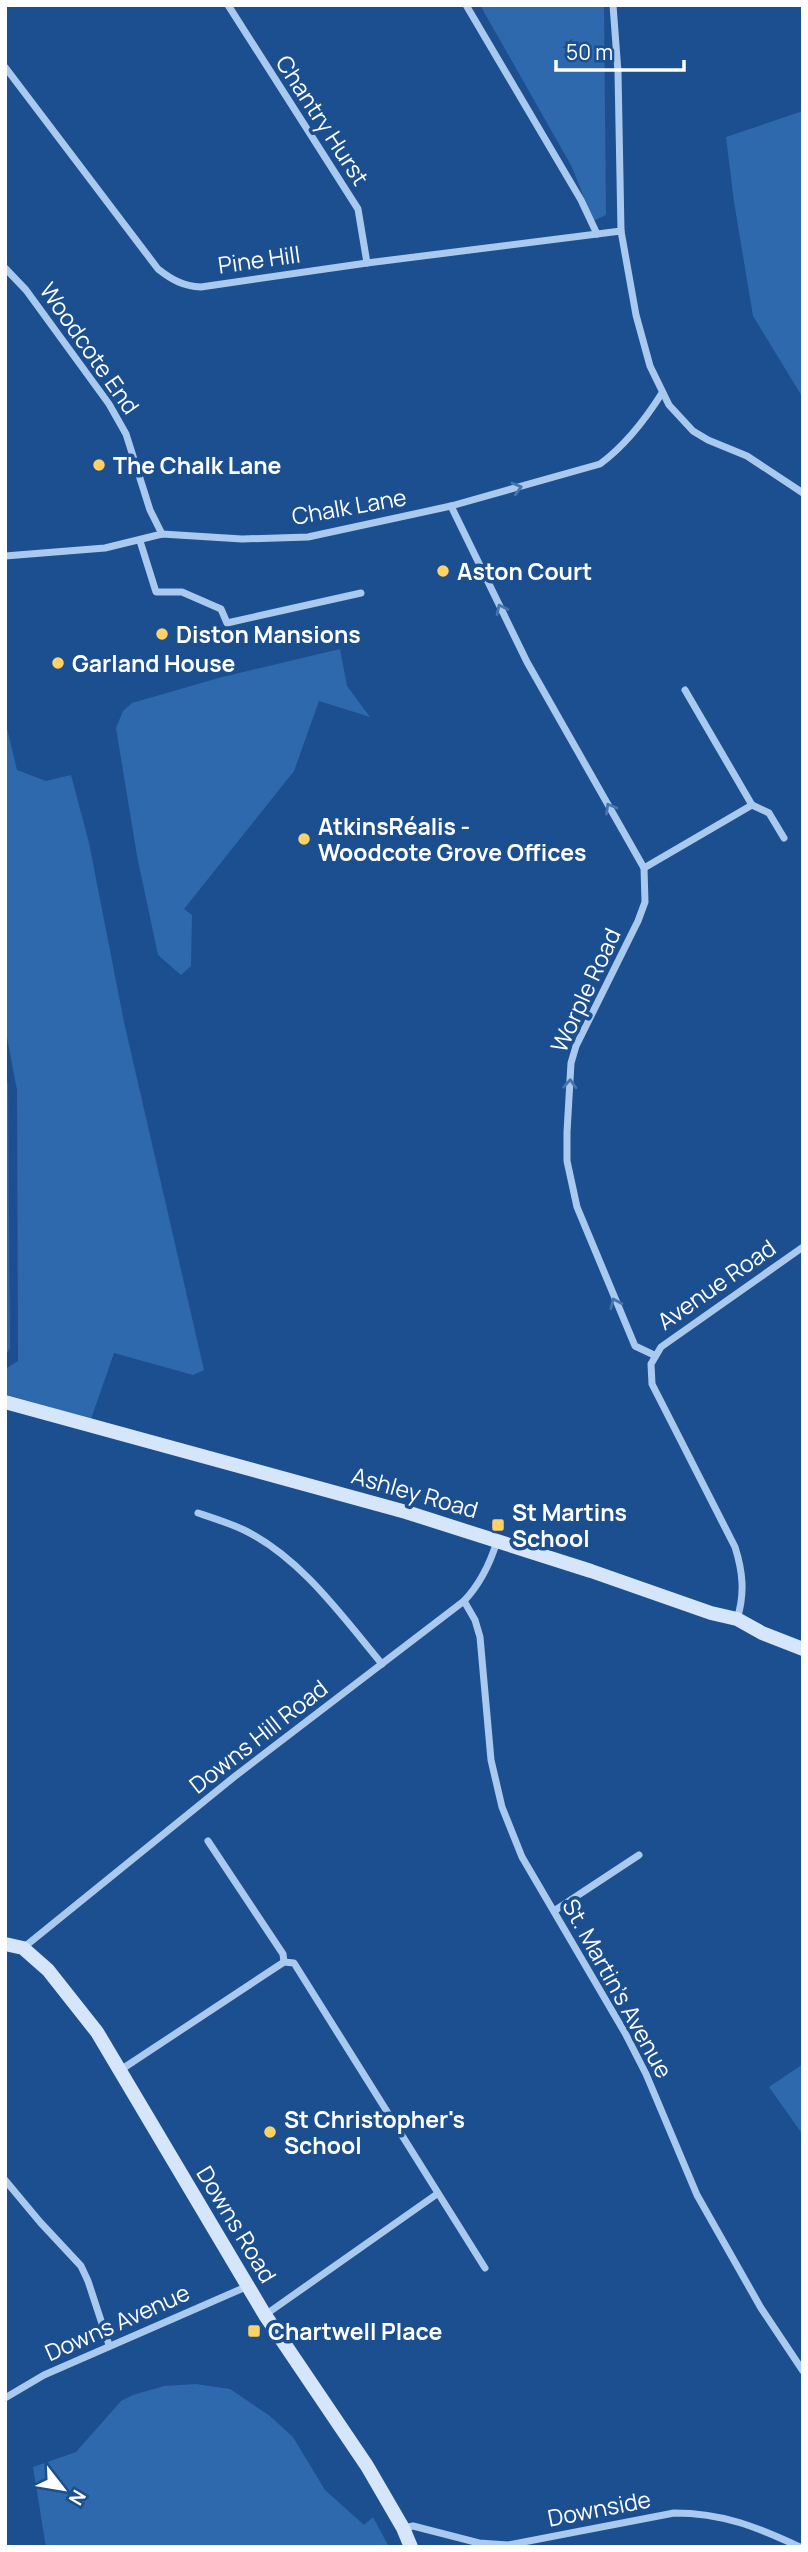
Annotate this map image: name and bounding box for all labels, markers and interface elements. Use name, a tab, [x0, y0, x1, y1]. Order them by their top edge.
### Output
scale bar	[556, 28, 684, 72]
text: 50 m	[566, 38, 613, 66]
street label: Chantry Hurst	[269, 49, 377, 191]
street label: Pine Hill	[216, 237, 302, 281]
street label: Woodcote End	[33, 276, 147, 420]
place label: The Chalk Lane	[113, 449, 282, 481]
marker: The Chalk Lane	[91, 457, 107, 473]
street label: Chalk Lane	[289, 480, 409, 532]
one-way arrow	[510, 482, 522, 497]
place label: Aston Court	[457, 555, 592, 587]
marker: Aston Court	[435, 563, 451, 579]
one-way arrow	[495, 604, 509, 616]
place label: Diston Mansions	[176, 618, 361, 650]
marker: Diston Mansions	[154, 626, 170, 642]
place label: Garland House	[72, 647, 236, 679]
marker: Garland House	[50, 655, 66, 671]
one-way arrow	[605, 803, 618, 816]
place label: AtkinsRéalis - Woodcote Grove Offices	[318, 810, 586, 868]
marker: AtkinsRéalis - Woodcote Grove Offices	[296, 831, 312, 847]
street label: Worple Road	[542, 923, 628, 1057]
one-way arrow	[562, 1078, 577, 1089]
street label: Avenue Road	[650, 1231, 782, 1337]
one-way arrow	[610, 1298, 624, 1310]
street label: Ashley Road	[348, 1459, 482, 1525]
place label: St Martins School	[512, 1496, 627, 1554]
marker: St Martins School	[490, 1517, 506, 1533]
street label: Downs Hill Road	[182, 1672, 334, 1800]
street label: St. Martin's Avenue	[555, 1893, 681, 2083]
place label: St Christopher's School	[284, 2103, 465, 2161]
marker: St Christopher's School	[262, 2124, 278, 2140]
street label: Downs Road	[190, 2160, 284, 2288]
street label: Downs Avenue	[40, 2276, 194, 2368]
place label: Chartwell Place	[268, 2315, 442, 2347]
marker: Chartwell Place	[246, 2323, 262, 2339]
north arrow	[28, 2454, 98, 2524]
street label: Downside	[545, 2482, 653, 2534]
text: N	[63, 2485, 92, 2510]

